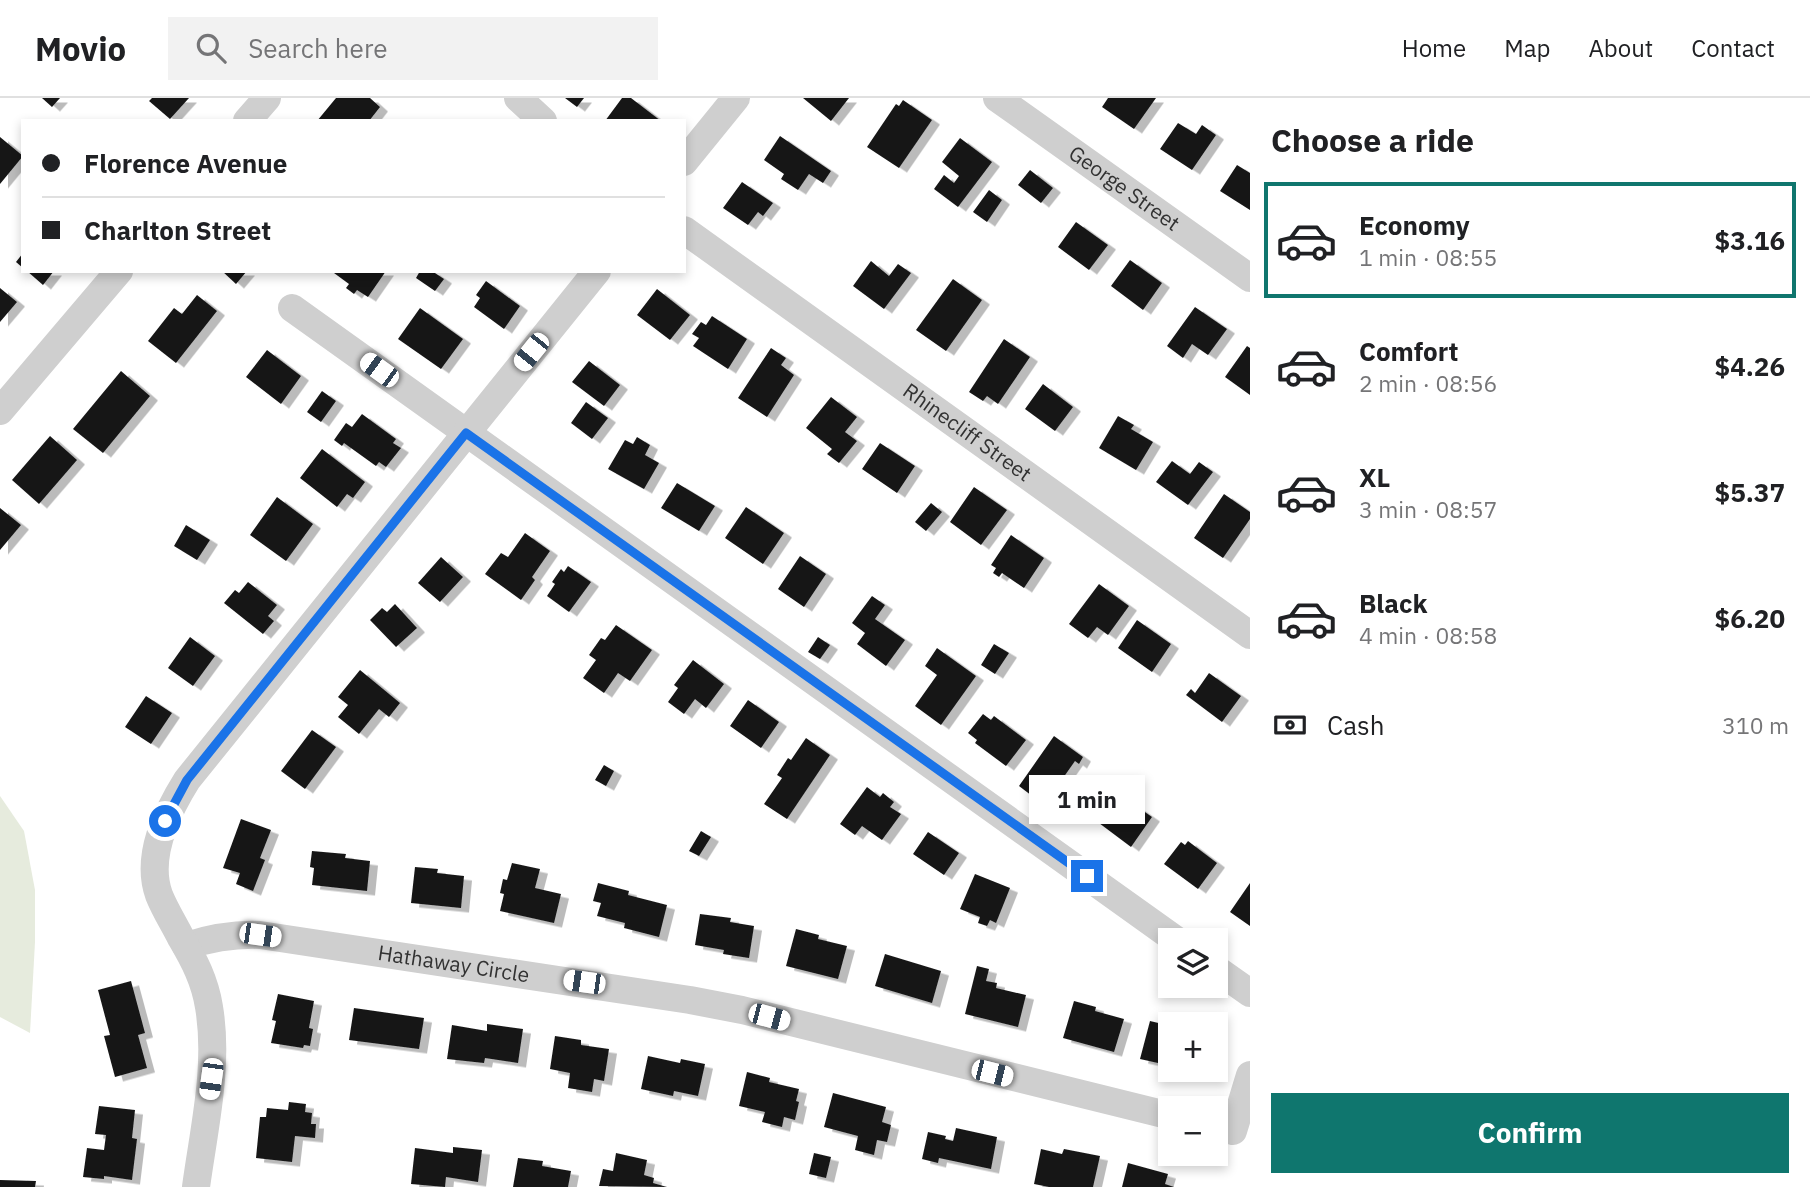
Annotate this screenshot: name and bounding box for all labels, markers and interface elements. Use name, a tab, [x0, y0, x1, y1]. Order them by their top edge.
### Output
search box	[168, 17, 658, 80]
text: Movio	[35, 27, 126, 70]
icon: search	[192, 29, 230, 67]
text: Search here	[248, 31, 388, 65]
text: Home	[1402, 32, 1466, 64]
text: Map	[1504, 32, 1550, 64]
text: About	[1588, 32, 1653, 64]
text: Contact	[1691, 32, 1775, 64]
text: Choose a ride	[1271, 119, 1474, 161]
street label: George Street	[1064, 138, 1186, 237]
text: Florence Avenue	[84, 146, 287, 180]
text: Economy	[1359, 208, 1470, 242]
icon: car	[1275, 209, 1338, 272]
text: Charlton Street	[84, 213, 271, 247]
text: $3.16	[1715, 223, 1785, 257]
text: 1 min · 08:55	[1359, 242, 1497, 272]
car	[510, 329, 553, 375]
text: Comfort	[1359, 334, 1458, 368]
icon: car	[1275, 335, 1338, 398]
car	[356, 349, 403, 391]
text: $4.26	[1715, 349, 1785, 383]
text: 2 min · 08:56	[1359, 368, 1497, 398]
street label: Rhinecliff Street	[898, 376, 1037, 487]
text: XL	[1359, 460, 1390, 494]
icon: car	[1275, 461, 1338, 524]
text: $5.37	[1715, 475, 1785, 509]
text: 3 min · 08:57	[1359, 494, 1497, 524]
text: Black	[1359, 586, 1427, 620]
icon: car	[1275, 587, 1338, 650]
text: $6.20	[1715, 601, 1785, 635]
text: 4 min · 08:58	[1359, 620, 1497, 650]
icon: cash	[1271, 706, 1309, 744]
text: Cash	[1327, 708, 1384, 742]
text: 310 m	[1722, 710, 1789, 740]
callout: 1 min	[1029, 774, 1145, 824]
text: 1 min	[1057, 784, 1117, 814]
route start	[149, 805, 181, 837]
route end	[1071, 860, 1103, 892]
car	[238, 922, 283, 948]
map controls	[1158, 928, 1228, 1166]
button: layers	[1158, 928, 1228, 998]
street label: Hathaway Circle	[376, 938, 531, 989]
car	[562, 969, 607, 995]
car	[746, 1001, 793, 1033]
button: +	[1158, 1012, 1228, 1082]
car	[198, 1057, 225, 1101]
car	[970, 1058, 1015, 1088]
button: Confirm	[1271, 1093, 1789, 1173]
button: −	[1158, 1096, 1228, 1166]

